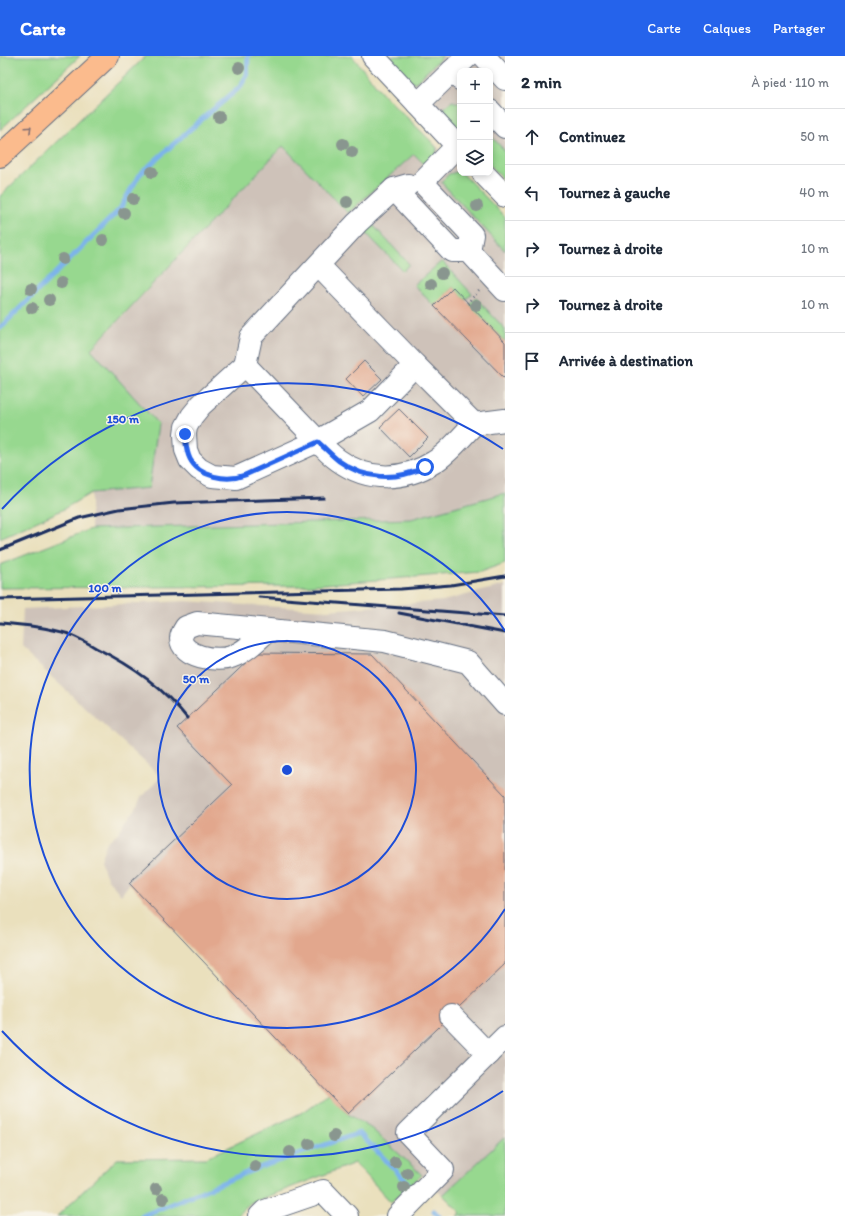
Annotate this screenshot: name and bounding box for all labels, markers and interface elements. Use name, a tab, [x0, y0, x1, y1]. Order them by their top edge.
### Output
text: Carte	[20, 17, 66, 40]
text: Carte	[647, 20, 681, 37]
text: Calques	[703, 20, 751, 37]
text: Partager	[773, 20, 825, 37]
map controls	[457, 68, 493, 176]
button: +	[457, 68, 493, 104]
text: 2 min	[521, 72, 561, 92]
text: À pied · 110 m	[752, 75, 829, 90]
button: −	[457, 104, 493, 140]
icon: ahead	[521, 126, 543, 148]
one-way arrow	[24, 127, 32, 134]
text: Continuez	[559, 128, 625, 146]
text: 50 m	[800, 129, 829, 144]
button: layers	[457, 140, 493, 176]
icon: left	[521, 182, 543, 204]
text: Tournez à gauche	[559, 184, 670, 202]
text: 40 m	[799, 185, 829, 200]
icon: right	[521, 238, 543, 260]
text: Tournez à droite	[559, 240, 663, 258]
text: 10 m	[801, 241, 829, 256]
icon: right	[521, 294, 543, 316]
text: Tournez à droite	[559, 296, 663, 314]
text: 10 m	[801, 297, 829, 312]
icon: arrive	[521, 350, 543, 372]
text: Arrivée à destination	[559, 352, 693, 370]
text: 150 m	[107, 412, 140, 426]
route end	[176, 425, 194, 443]
route start	[416, 458, 434, 476]
text: 100 m	[88, 581, 122, 595]
text: 50 m	[183, 672, 210, 686]
centre of rings	[280, 763, 294, 777]

